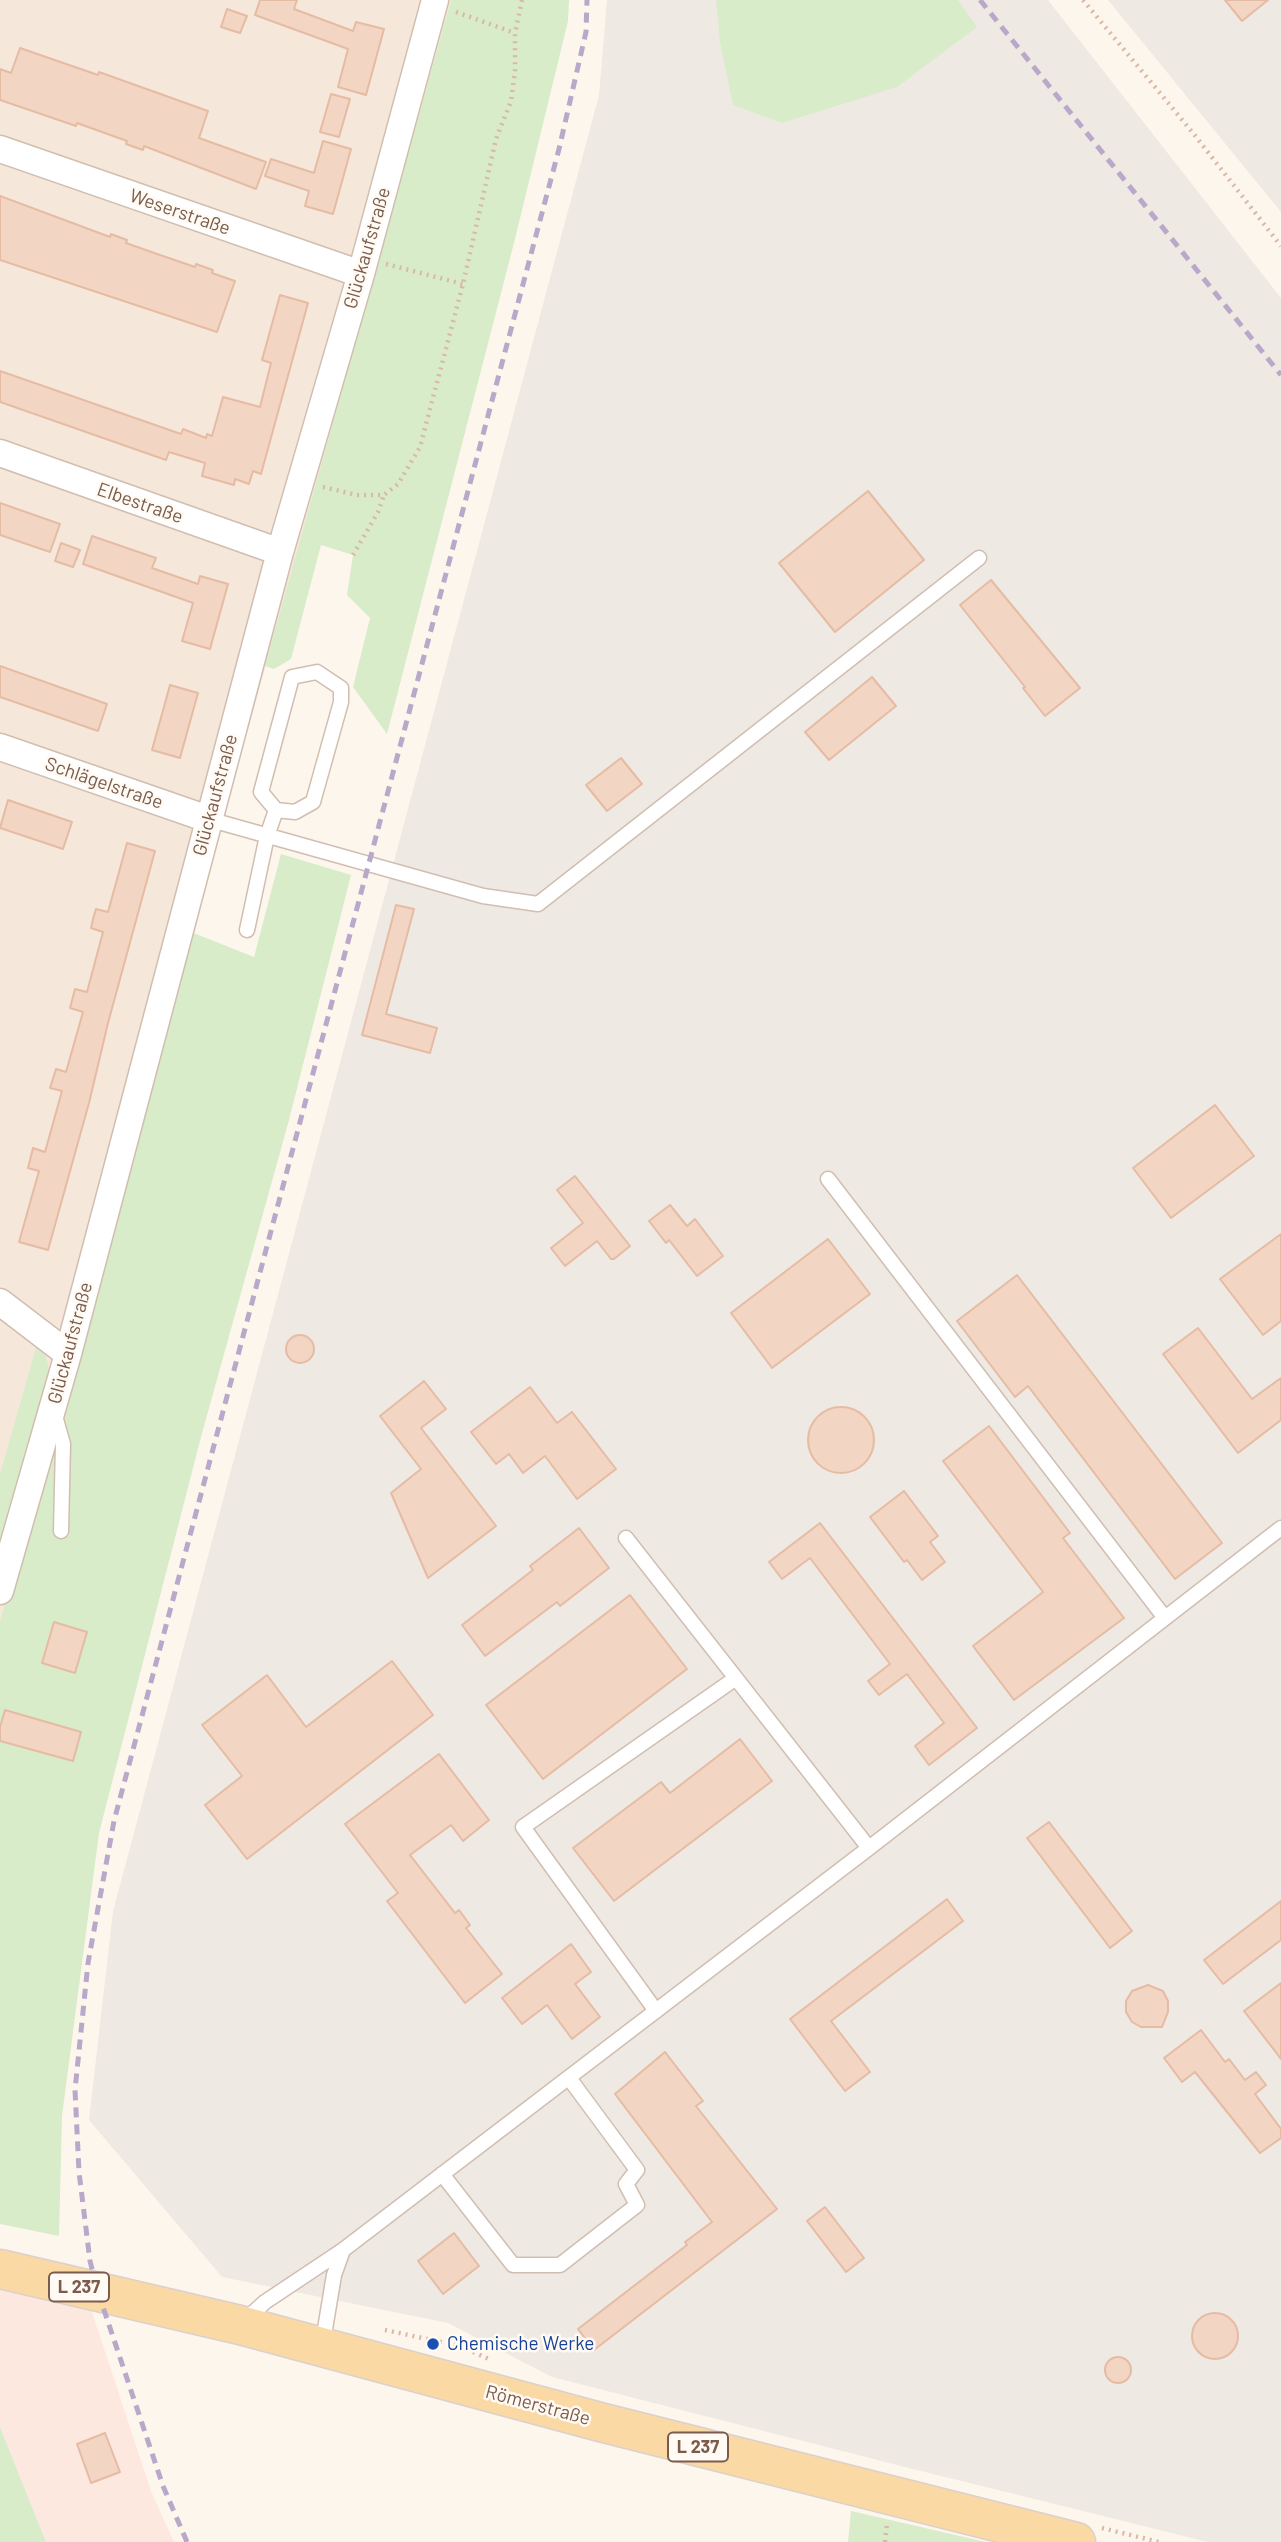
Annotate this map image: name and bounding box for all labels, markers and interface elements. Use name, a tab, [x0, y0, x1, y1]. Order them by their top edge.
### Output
street label: Weserstraße	[127, 184, 233, 240]
street label: Glückaufstraße	[339, 185, 395, 311]
street label: Elbestraße	[94, 478, 186, 528]
street label: Glückaufstraße	[188, 732, 242, 858]
street label: Schlägelstraße	[42, 752, 166, 814]
street label: Glückaufstraße	[43, 1280, 97, 1406]
road number: L 237	[49, 2272, 109, 2302]
place label: Chemische Werke	[447, 2333, 594, 2355]
marker: Chemische Werke	[425, 2336, 441, 2352]
street label: Römerstraße	[483, 2380, 593, 2430]
road number: L 237	[668, 2432, 728, 2462]

